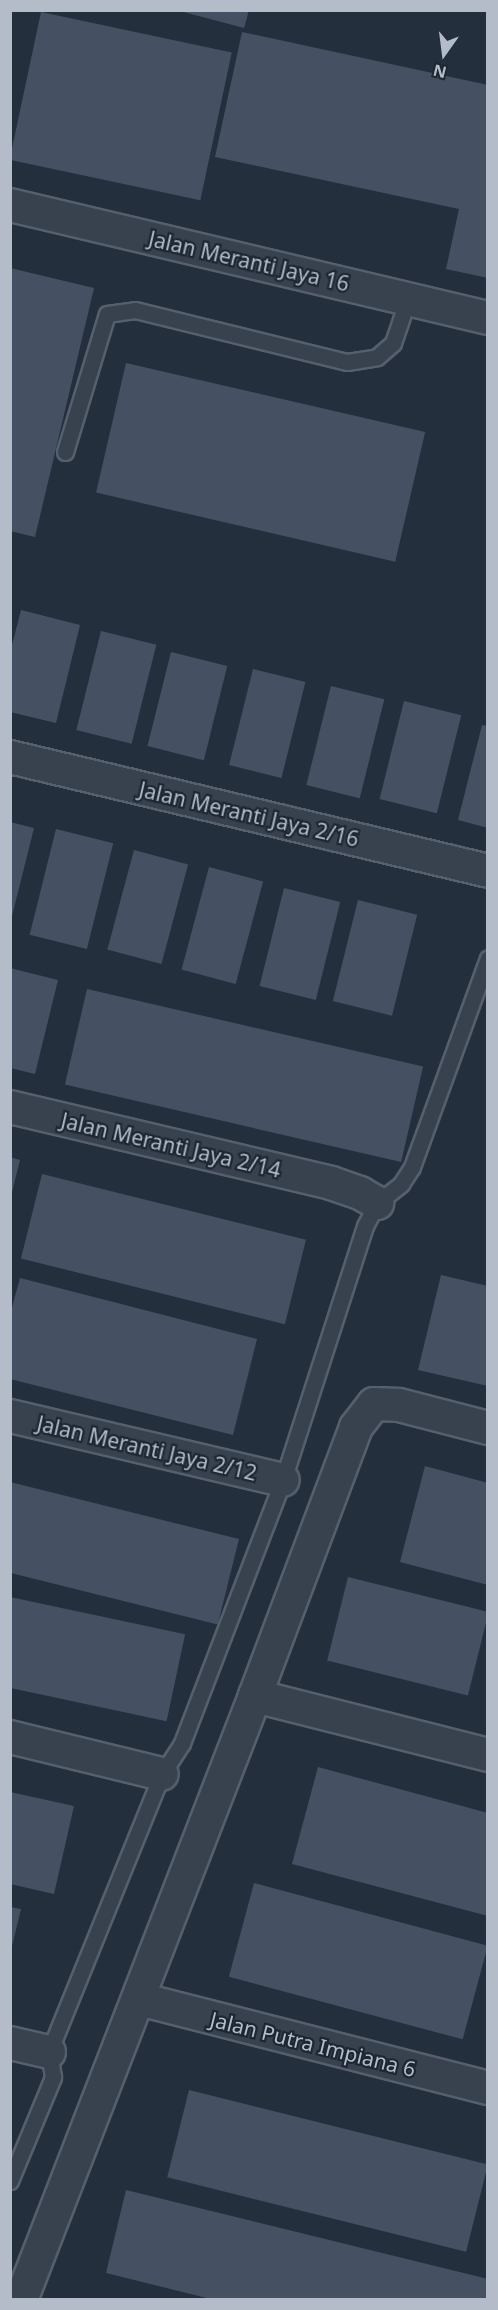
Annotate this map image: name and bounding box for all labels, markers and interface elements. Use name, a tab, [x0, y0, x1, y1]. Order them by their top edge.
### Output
north arrow	[414, 24, 474, 84]
text: N	[431, 59, 449, 84]
street label: Jalan Meranti Jaya 16	[146, 226, 352, 296]
street label: Jalan Meranti Jaya 2/16	[137, 776, 361, 852]
street label: Jalan Meranti Jaya 2/14	[59, 1107, 283, 1183]
street label: Jalan Meranti Jaya 2/12	[35, 1410, 259, 1486]
street label: Jalan Putra Impiana 6	[208, 2006, 418, 2082]

